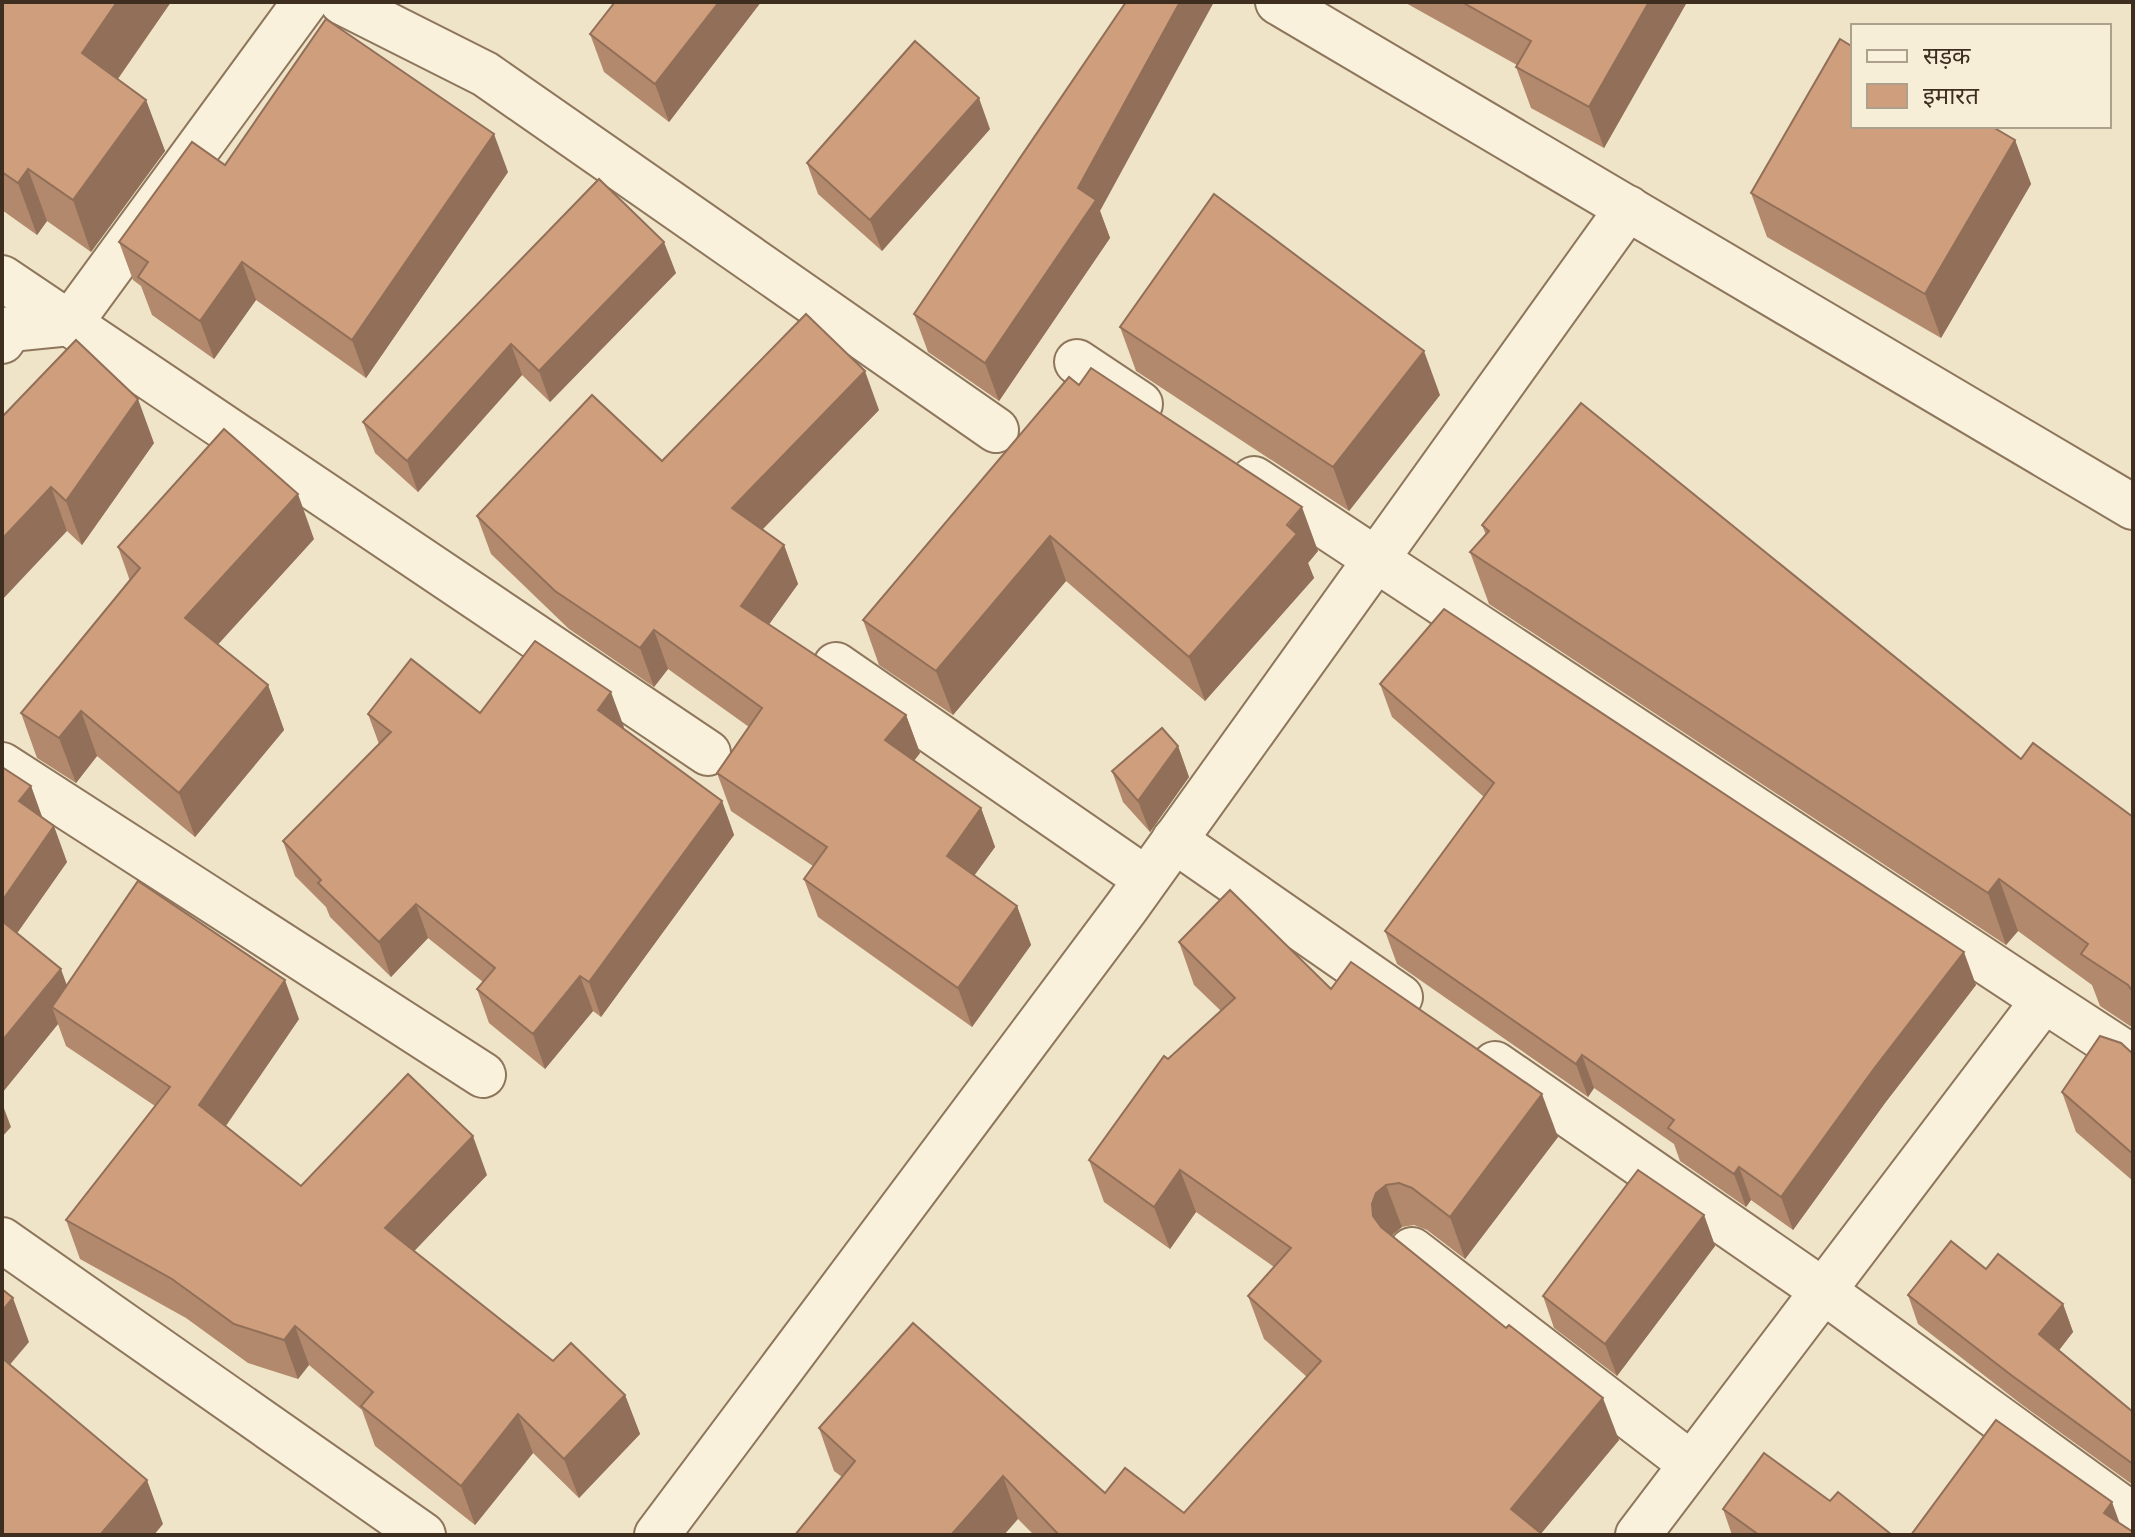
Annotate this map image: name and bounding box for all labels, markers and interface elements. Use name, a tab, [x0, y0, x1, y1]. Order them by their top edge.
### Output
legend	[1851, 24, 2111, 128]
text: सड़क	[1923, 41, 1971, 70]
text: इमारत	[1923, 81, 1980, 110]

